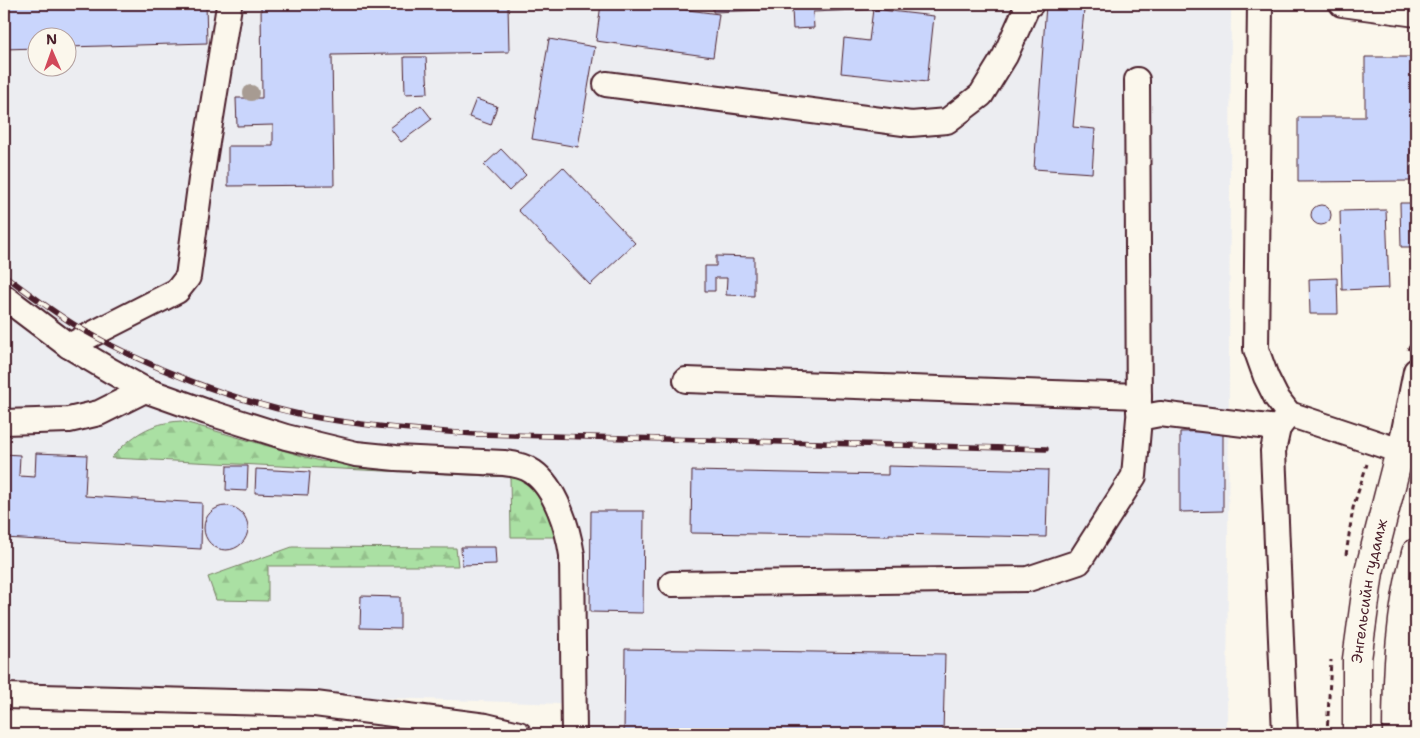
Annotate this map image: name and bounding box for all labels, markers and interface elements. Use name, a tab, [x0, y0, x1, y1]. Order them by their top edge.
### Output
north arrow	[28, 28, 78, 78]
text: N	[46, 30, 57, 48]
street label: Энгельсийн гудамж	[1347, 516, 1392, 664]

